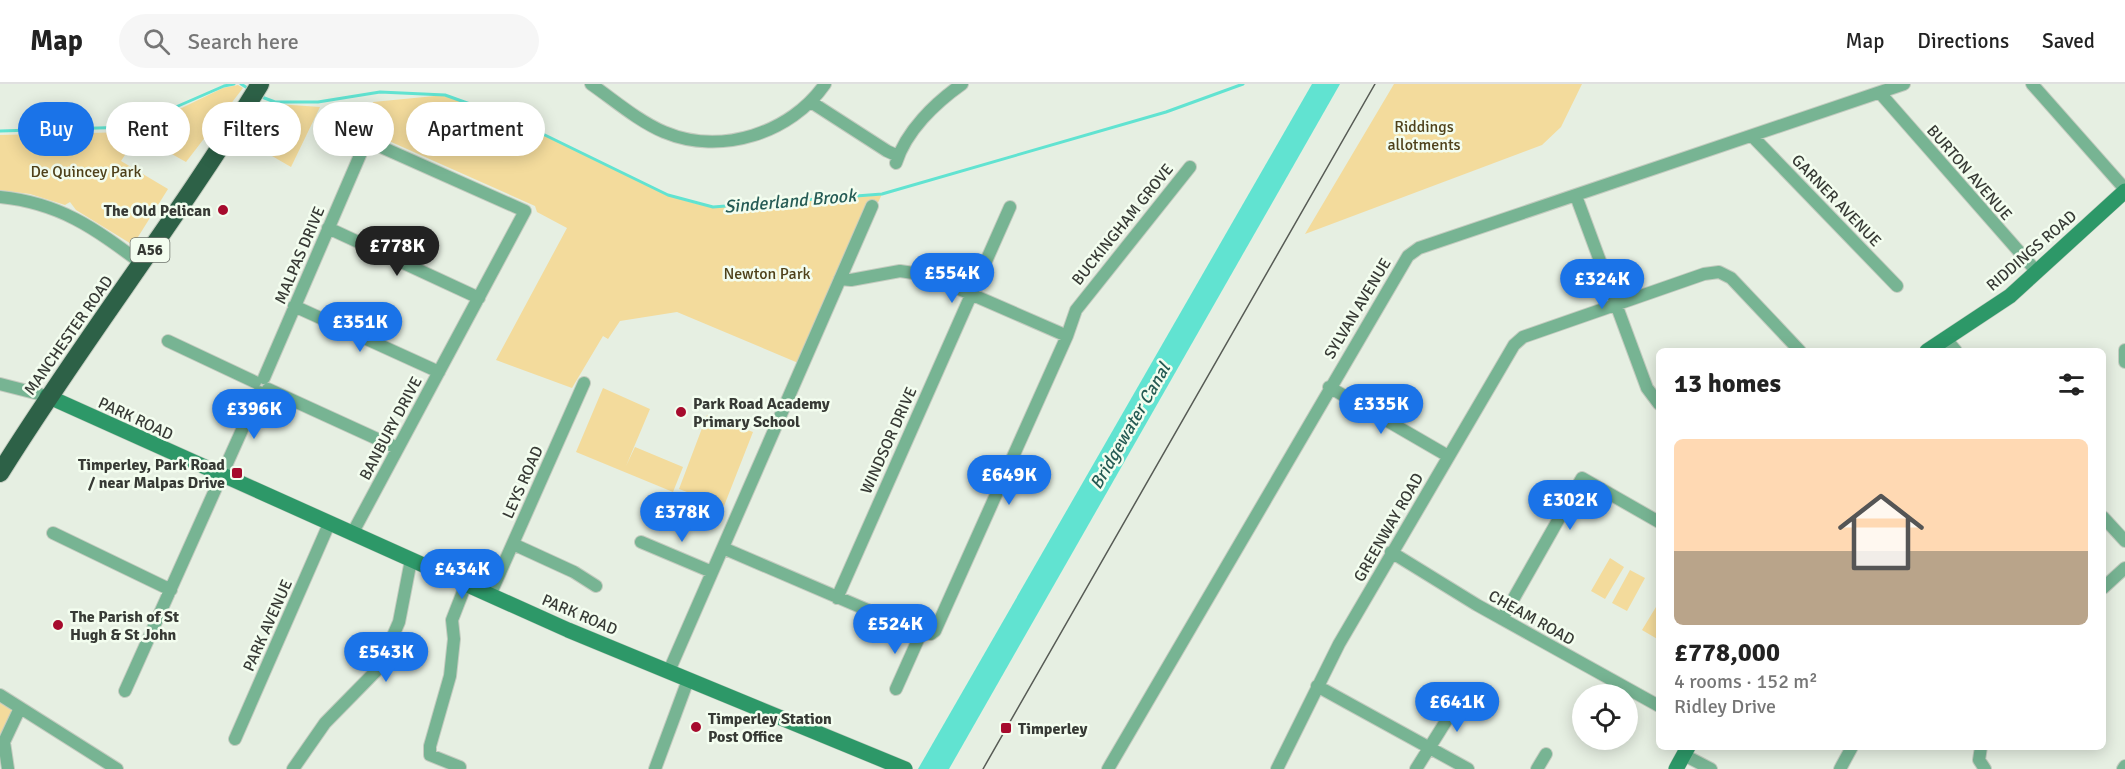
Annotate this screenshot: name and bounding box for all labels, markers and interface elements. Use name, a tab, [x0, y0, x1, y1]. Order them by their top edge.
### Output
search box	[119, 14, 539, 68]
text: Map	[30, 24, 83, 58]
icon: search	[140, 25, 173, 58]
text: Search here	[188, 28, 299, 55]
text: Map	[1846, 28, 1884, 54]
text: Directions	[1917, 28, 2009, 54]
text: Saved	[2042, 28, 2095, 54]
chip: Buy	[18, 102, 94, 156]
chip: Rent	[106, 102, 190, 156]
chip: Filters	[202, 102, 301, 156]
chip: New	[313, 102, 394, 156]
chip: Apartment	[406, 102, 545, 156]
park label: Riddings allotments	[1387, 117, 1461, 155]
street label: BURTON AVENUE	[1922, 121, 2016, 224]
street label: GARNER AVENUE	[1787, 150, 1885, 251]
street label: BUCKINGHAM GROVE	[1068, 160, 1178, 289]
park label: De Quincey Park	[30, 162, 142, 182]
water label: Sinderland Brook	[723, 184, 859, 218]
place label: The Old Pelican	[104, 201, 211, 221]
marker: The Old Pelican	[216, 203, 230, 217]
street label: MALPAS DRIVE	[270, 204, 329, 307]
street label: RIDDINGS ROAD	[1982, 206, 2081, 295]
pin: £778K	[355, 226, 439, 277]
text: £778K	[369, 233, 425, 258]
road number: A56	[130, 238, 170, 262]
pin: £554K	[910, 253, 994, 304]
street label: SYLVAN AVENUE	[1320, 254, 1396, 363]
pin: £324K	[1560, 259, 1644, 310]
text: £554K	[924, 260, 980, 285]
park label: Newton Park	[723, 264, 811, 284]
text: £324K	[1574, 266, 1630, 291]
street label: MANCHESTER ROAD	[20, 272, 118, 399]
pin: £351K	[318, 302, 402, 353]
text: £351K	[332, 309, 388, 334]
water label: Bridgewater Canal	[1085, 358, 1176, 493]
text: 13 homes	[1674, 368, 1781, 400]
icon: filters	[2055, 368, 2088, 401]
street label: BANBURY DRIVE	[355, 373, 427, 484]
street label: WINDSOR DRIVE	[856, 384, 921, 497]
pin: £335K	[1339, 384, 1423, 435]
pin: £396K	[212, 389, 296, 440]
text: £335K	[1353, 391, 1409, 416]
street label: PARK ROAD	[95, 393, 176, 445]
place label: Park Road Academy Primary School	[693, 394, 830, 432]
text: £396K	[226, 396, 282, 421]
marker: Park Road Academy Primary School	[674, 405, 688, 419]
street label: LEYS ROAD	[498, 443, 548, 522]
place label: Timperley, Park Road / near Malpas Drive	[78, 455, 225, 493]
pin: £649K	[967, 455, 1051, 506]
text: £649K	[981, 462, 1037, 487]
marker: Timperley, Park Road / near Malpas Drive	[230, 466, 244, 480]
street label: GREENWAY ROAD	[1350, 469, 1428, 586]
icon: home	[1827, 478, 1935, 586]
pin: £302K	[1528, 480, 1612, 531]
text: £302K	[1542, 487, 1598, 512]
pin: £378K	[640, 492, 724, 543]
text: £378K	[654, 499, 710, 524]
pin: £434K	[420, 549, 504, 600]
text: £434K	[434, 556, 490, 581]
street label: PARK AVENUE	[239, 576, 297, 674]
street label: CHEAM ROAD	[1485, 586, 1578, 650]
street label: PARK ROAD	[539, 590, 621, 640]
pin: £524K	[853, 604, 937, 655]
place label: The Parish of St Hugh & St John	[70, 607, 179, 645]
text: £524K	[867, 611, 923, 636]
marker: The Parish of St Hugh & St John	[51, 618, 65, 632]
pin: £543K	[344, 632, 428, 683]
text: £778,000	[1674, 637, 1780, 669]
text: £543K	[358, 639, 414, 664]
text: 4 rooms · 152 m²	[1674, 669, 1818, 694]
pin: £641K	[1415, 682, 1499, 733]
map controls	[1572, 684, 1638, 750]
button: locate	[1572, 684, 1638, 750]
text: £641K	[1429, 689, 1485, 714]
text: Ridley Drive	[1674, 694, 1776, 719]
place label: Timperley Station Post Office	[708, 709, 832, 747]
place label: Timperley	[1018, 719, 1087, 739]
marker: Timperley Station Post Office	[689, 720, 703, 734]
marker: Timperley	[999, 721, 1013, 735]

